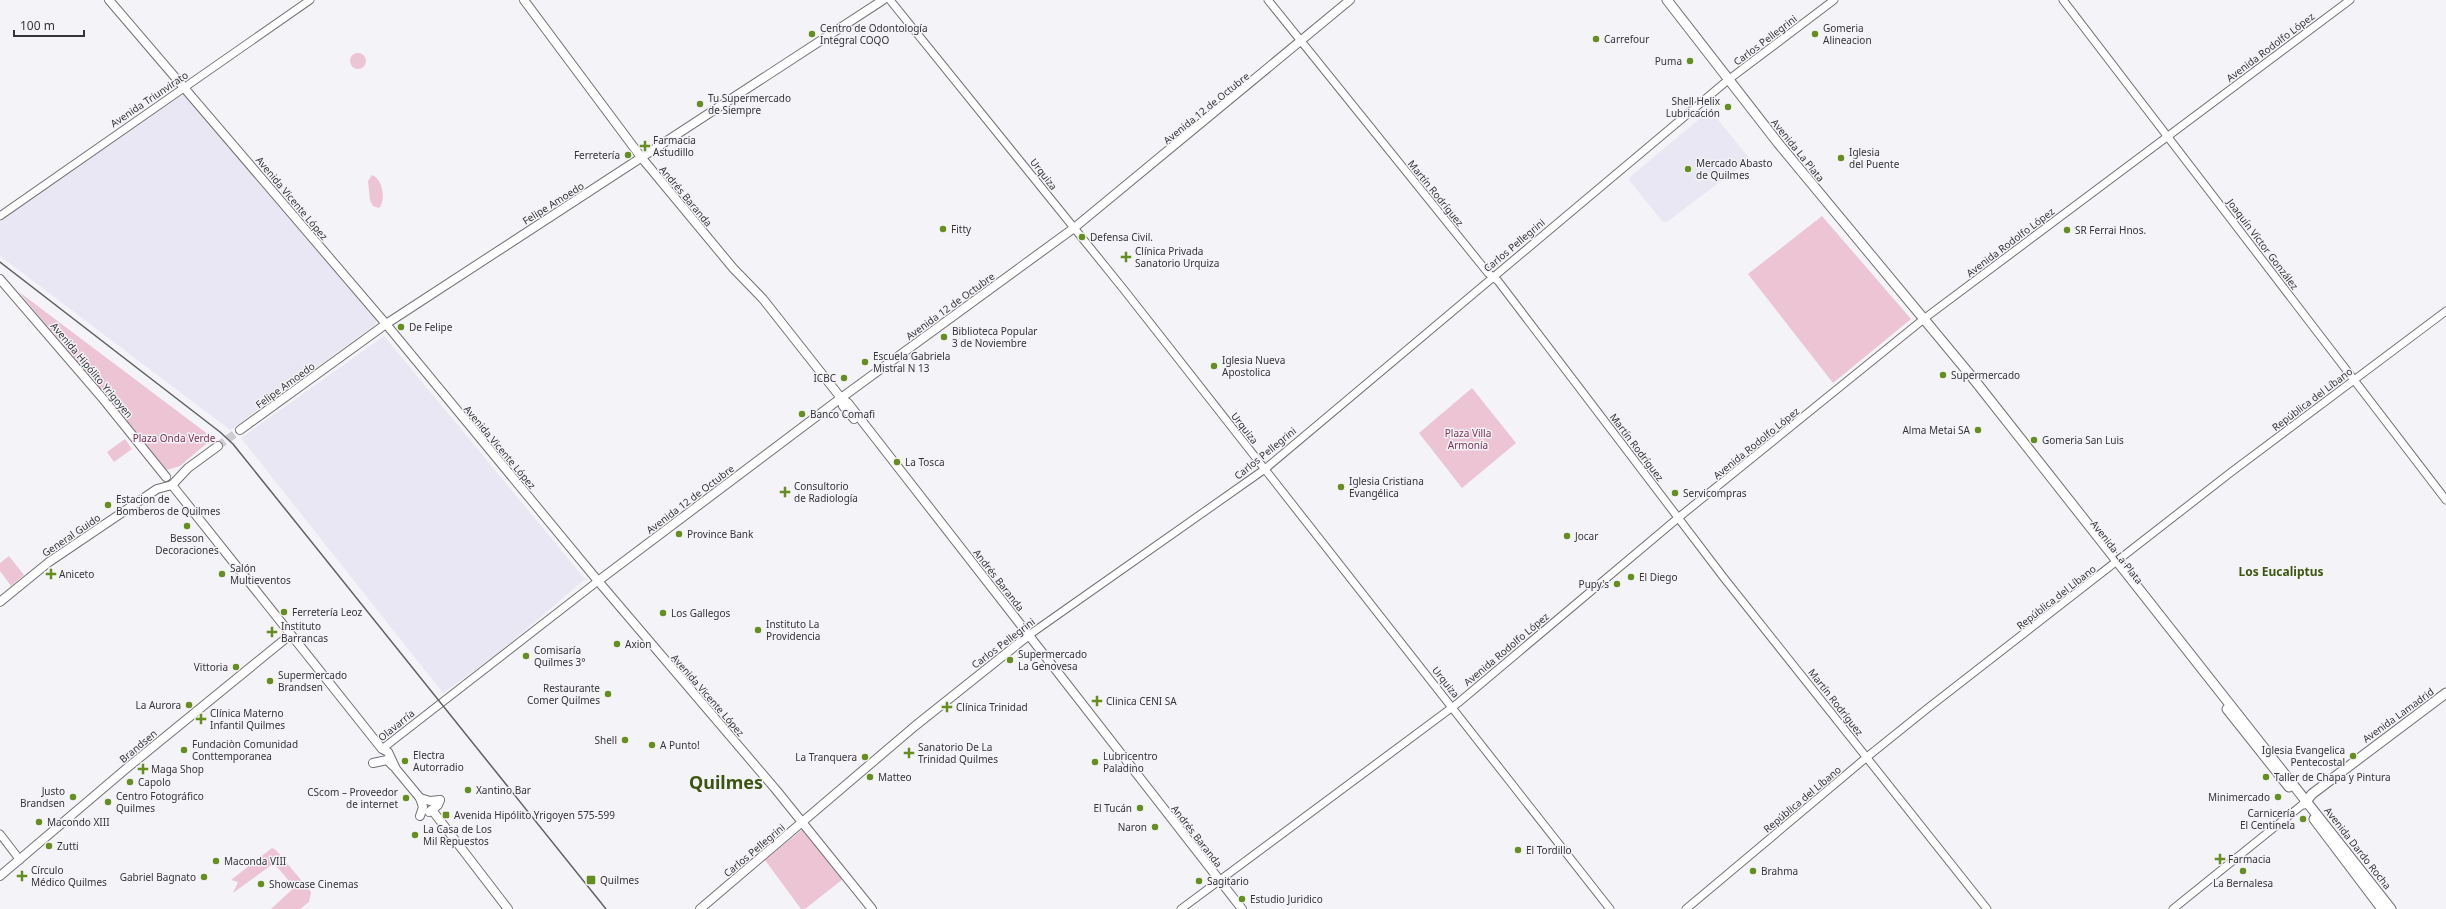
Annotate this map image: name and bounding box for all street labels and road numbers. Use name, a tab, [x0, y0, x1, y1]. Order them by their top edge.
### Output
street label: Avenida Rodolfo López	[2223, 9, 2317, 85]
street label: Carlos Pellegrini	[1730, 11, 1800, 69]
street label: Avenida Triunvirato	[107, 68, 191, 130]
street label: Avenida 12 de Octubre	[1160, 69, 1252, 147]
street label: Avenida La Plata	[1768, 116, 1828, 184]
street label: Avenida Vicente López	[253, 153, 331, 243]
street label: Urquiza	[1027, 155, 1061, 193]
street label: Martín Rodríguez	[1405, 157, 1467, 229]
street label: Andrés Baranda	[656, 163, 716, 229]
street label: Felipe Amoedo	[520, 179, 586, 227]
street label: Joaquín Víctor González	[2224, 195, 2302, 293]
street label: Avenida Rodolfo López	[1963, 204, 2057, 280]
street label: Carlos Pellegrini	[1480, 215, 1548, 275]
street label: Avenida 12 de Octubre	[903, 269, 998, 343]
street label: Avenida Hipólito Yrigoyen	[48, 319, 136, 421]
street label: Felipe Amoedo	[253, 359, 317, 411]
street label: República del Líbano	[2269, 364, 2355, 434]
street label: Avenida Vicente López	[461, 402, 539, 492]
street label: Avenida Rodolfo López	[1710, 404, 1802, 482]
street label: Urquiza	[1228, 409, 1262, 447]
street label: Martín Rodríguez	[1607, 410, 1667, 484]
street label: Carlos Pellegrini	[1231, 424, 1299, 482]
street label: Avenida 12 de Octubre	[643, 461, 737, 537]
street label: General Guido	[39, 510, 103, 560]
street label: Avenida La Plata	[2088, 517, 2146, 587]
street label: Andrés Baranda	[970, 546, 1028, 614]
street label: República del Líbano	[2013, 562, 2099, 632]
street label: Avenida Rodolfo López	[1460, 609, 1552, 689]
street label: Carlos Pellegrini	[968, 614, 1038, 672]
street label: Avenida Vicente López	[668, 651, 748, 739]
street label: Urquiza	[1429, 663, 1463, 701]
street label: Martín Rodríguez	[1805, 666, 1867, 739]
street label: Avenida Lamadrid	[2359, 684, 2437, 746]
street label: Olavarría	[375, 706, 417, 744]
street label: Brandsen	[116, 726, 160, 766]
street label: República del Líbano	[1760, 762, 1844, 836]
street label: Andrés Baranda	[1168, 802, 1226, 870]
street label: Avenida Dardo Rocha	[2321, 804, 2395, 892]
street label: Carlos Pellegrini	[720, 820, 788, 880]

